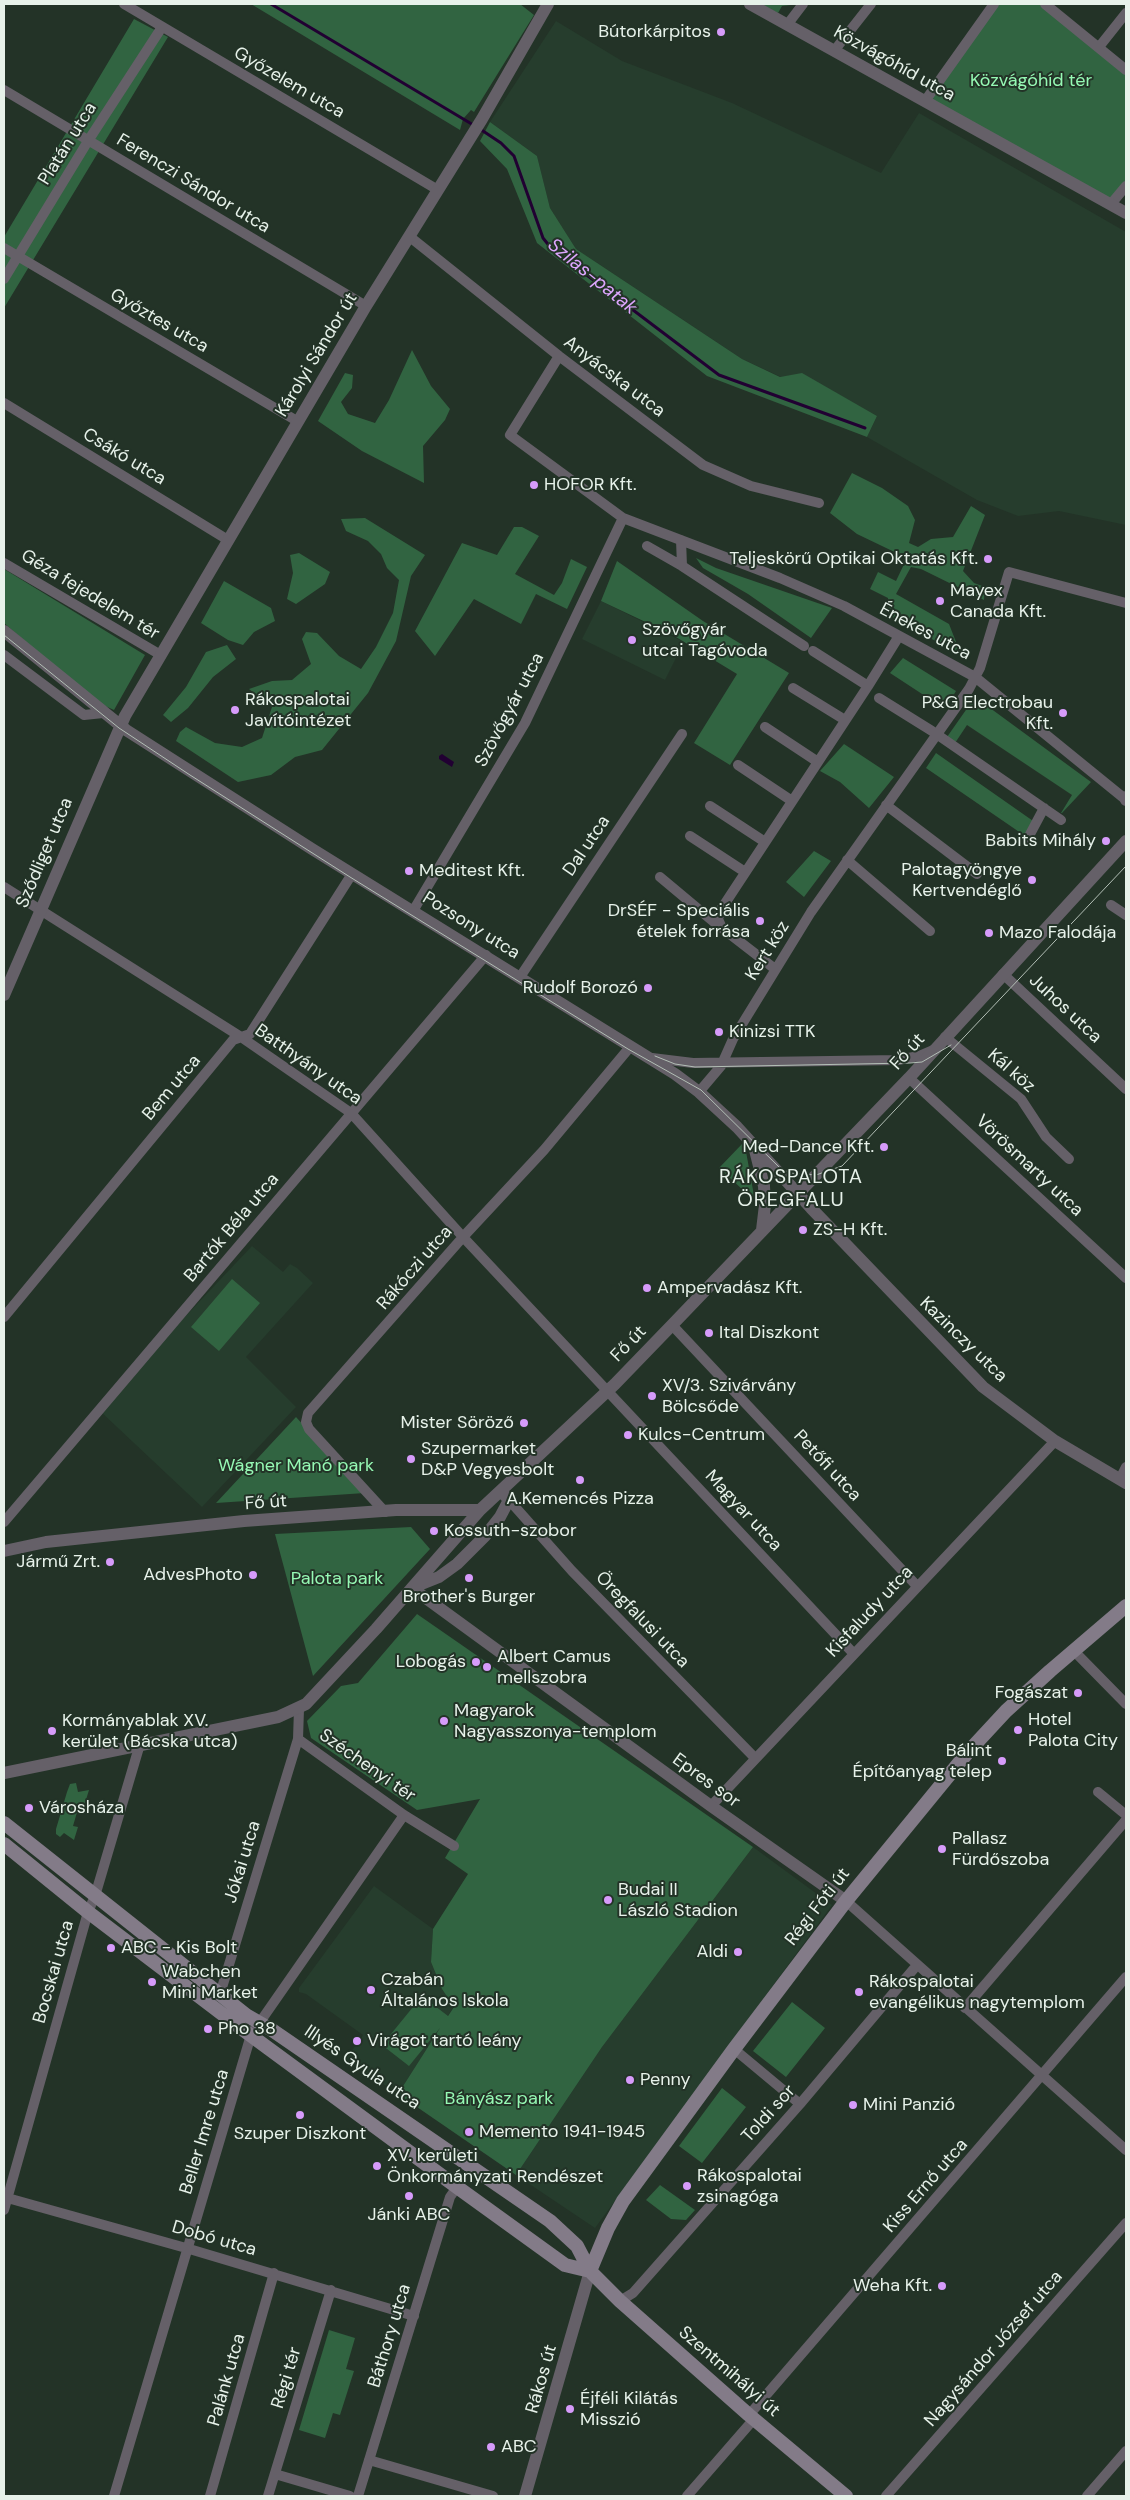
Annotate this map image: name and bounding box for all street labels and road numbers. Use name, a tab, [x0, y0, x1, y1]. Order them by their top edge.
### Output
street label: Közvágóhíd utca	[829, 22, 959, 106]
street label: Győzelem utca	[230, 43, 348, 123]
street label: Platán utca	[34, 99, 102, 189]
street label: Ferenczi Sándor utca	[112, 130, 274, 238]
street label: Győztes utca	[106, 284, 212, 358]
street label: Károlyi Sándor út	[271, 289, 363, 421]
street label: Anyácska utca	[559, 332, 669, 422]
street label: Csákó utca	[79, 424, 169, 490]
street label: Géza fejedelem tér	[17, 545, 163, 645]
street label: Énekes utca	[876, 599, 974, 665]
street label: Szövőgyár utca	[471, 649, 549, 771]
street label: Sződliget utca	[12, 795, 78, 911]
street label: Dal utca	[559, 812, 615, 880]
street label: Pozsony utca	[418, 888, 524, 964]
street label: Kert köz	[741, 917, 795, 985]
street label: Juhos utca	[1024, 970, 1106, 1048]
street label: Batthyány utca	[250, 1020, 366, 1110]
street label: Fő út	[886, 1029, 930, 1075]
street label: Kál köz	[983, 1044, 1039, 1098]
street label: Bem utca	[138, 1051, 206, 1125]
street label: Vörösmarty utca	[971, 1111, 1087, 1221]
street label: Bartók Béla utca	[180, 1169, 284, 1287]
street label: Rákóczi utca	[373, 1222, 457, 1314]
street label: Kazinczy utca	[915, 1293, 1011, 1387]
street label: Fő út	[607, 1321, 651, 1367]
street label: Petőfi utca	[789, 1426, 865, 1506]
street label: Magyar utca	[700, 1466, 786, 1556]
street label: Fő út	[244, 1491, 288, 1515]
street label: Kisfaludy utca	[822, 1562, 918, 1662]
street label: Öregfalusi utca	[591, 1567, 693, 1673]
street label: Széchenyi tér	[315, 1725, 419, 1807]
street label: Epres sor	[668, 1749, 744, 1813]
street label: Jókai utca	[220, 1818, 266, 1906]
street label: Régi Fóti út	[781, 1864, 855, 1950]
street label: Bocskai utca	[29, 1918, 79, 2026]
street label: Illyés Gyula utca	[300, 2021, 424, 2115]
street label: Beller Imre utca	[176, 2067, 234, 2197]
street label: Toldi sor	[738, 2081, 800, 2147]
street label: Kiss Ernő utca	[879, 2135, 973, 2237]
street label: Dobó utca	[169, 2217, 259, 2261]
street label: Nagysándor József utca	[920, 2267, 1068, 2431]
street label: Báthory utca	[364, 2282, 416, 2390]
street label: Szentmihályi út	[674, 2322, 784, 2422]
street label: Palánk utca	[204, 2331, 250, 2429]
street label: Rákos út	[522, 2342, 562, 2416]
street label: Régi tér	[267, 2345, 307, 2411]

